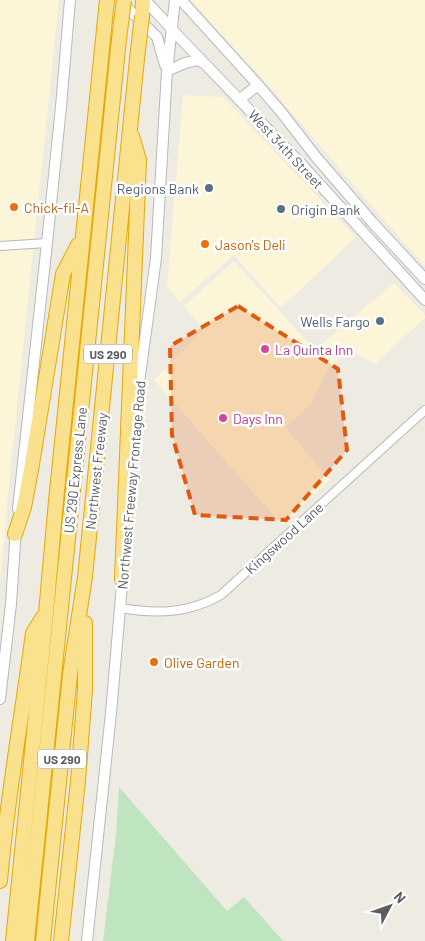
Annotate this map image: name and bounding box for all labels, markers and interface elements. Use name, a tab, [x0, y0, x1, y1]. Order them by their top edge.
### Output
street label: West 34th Street	[245, 106, 327, 192]
place label: Regions Bank	[117, 180, 199, 197]
marker: Regions Bank	[203, 182, 215, 194]
place label: Chick-fil-A	[24, 199, 89, 216]
marker: Chick-fil-A	[8, 201, 20, 213]
place label: Origin Bank	[291, 201, 360, 218]
marker: Origin Bank	[275, 203, 287, 215]
place label: Jason's Deli	[215, 236, 286, 253]
marker: Jason's Deli	[199, 238, 211, 250]
place label: Wells Fargo	[300, 313, 370, 330]
marker: Wells Fargo	[374, 315, 386, 327]
place label: La Quinta Inn	[275, 341, 353, 358]
marker: La Quinta Inn	[259, 343, 271, 355]
road number: US 290	[84, 344, 132, 364]
street label: Northwest Freeway Frontage Road	[113, 380, 149, 590]
street label: US 290 Express Lane	[60, 406, 90, 534]
place label: Days Inn	[233, 410, 283, 427]
street label: Northwest Freeway	[81, 411, 111, 530]
marker: Days Inn	[217, 412, 229, 424]
street label: Kingswood Lane	[242, 499, 326, 577]
place label: Olive Garden	[164, 654, 240, 671]
marker: Olive Garden	[148, 656, 160, 668]
road number: US 290	[38, 750, 86, 769]
north arrow	[365, 881, 415, 931]
text: N	[391, 888, 410, 906]

